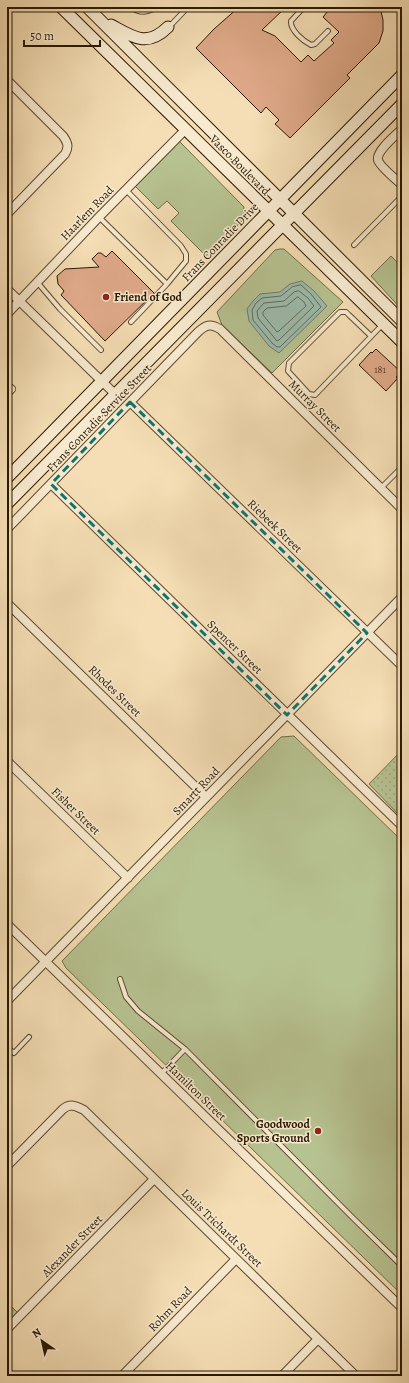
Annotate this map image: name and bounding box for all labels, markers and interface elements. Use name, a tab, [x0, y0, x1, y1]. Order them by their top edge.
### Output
scale bar	[24, 22, 100, 48]
text: 50 m	[30, 28, 54, 44]
street label: Vasco Boulevard	[206, 131, 274, 199]
street label: Haarlem Road	[57, 182, 118, 244]
street label: Frans Conradie Drive	[178, 199, 262, 285]
place label: Friend of God	[114, 289, 183, 305]
marker: Friend of God	[101, 292, 111, 302]
street label: Frans Conradie Service Street	[43, 360, 155, 475]
house number: 181	[374, 363, 386, 376]
street label: Murray Street	[285, 376, 345, 436]
street label: Riebeek Street	[244, 496, 306, 556]
street label: Spencer Street	[204, 616, 266, 678]
street label: Rhodes Street	[85, 662, 145, 720]
street label: Smartt Road	[169, 763, 224, 819]
street label: Fisher Street	[48, 784, 104, 838]
street label: Hamilton Street	[162, 1058, 230, 1124]
place label: Goodwood Sports Ground	[237, 1116, 311, 1146]
marker: Goodwood Sports Ground	[313, 1126, 323, 1136]
street label: Louis Trichardt Street	[178, 1185, 266, 1271]
street label: Alexander Street	[37, 1211, 106, 1281]
street label: Rohm Road	[145, 1283, 196, 1335]
north arrow	[22, 1321, 62, 1361]
text: N	[29, 1325, 44, 1342]

